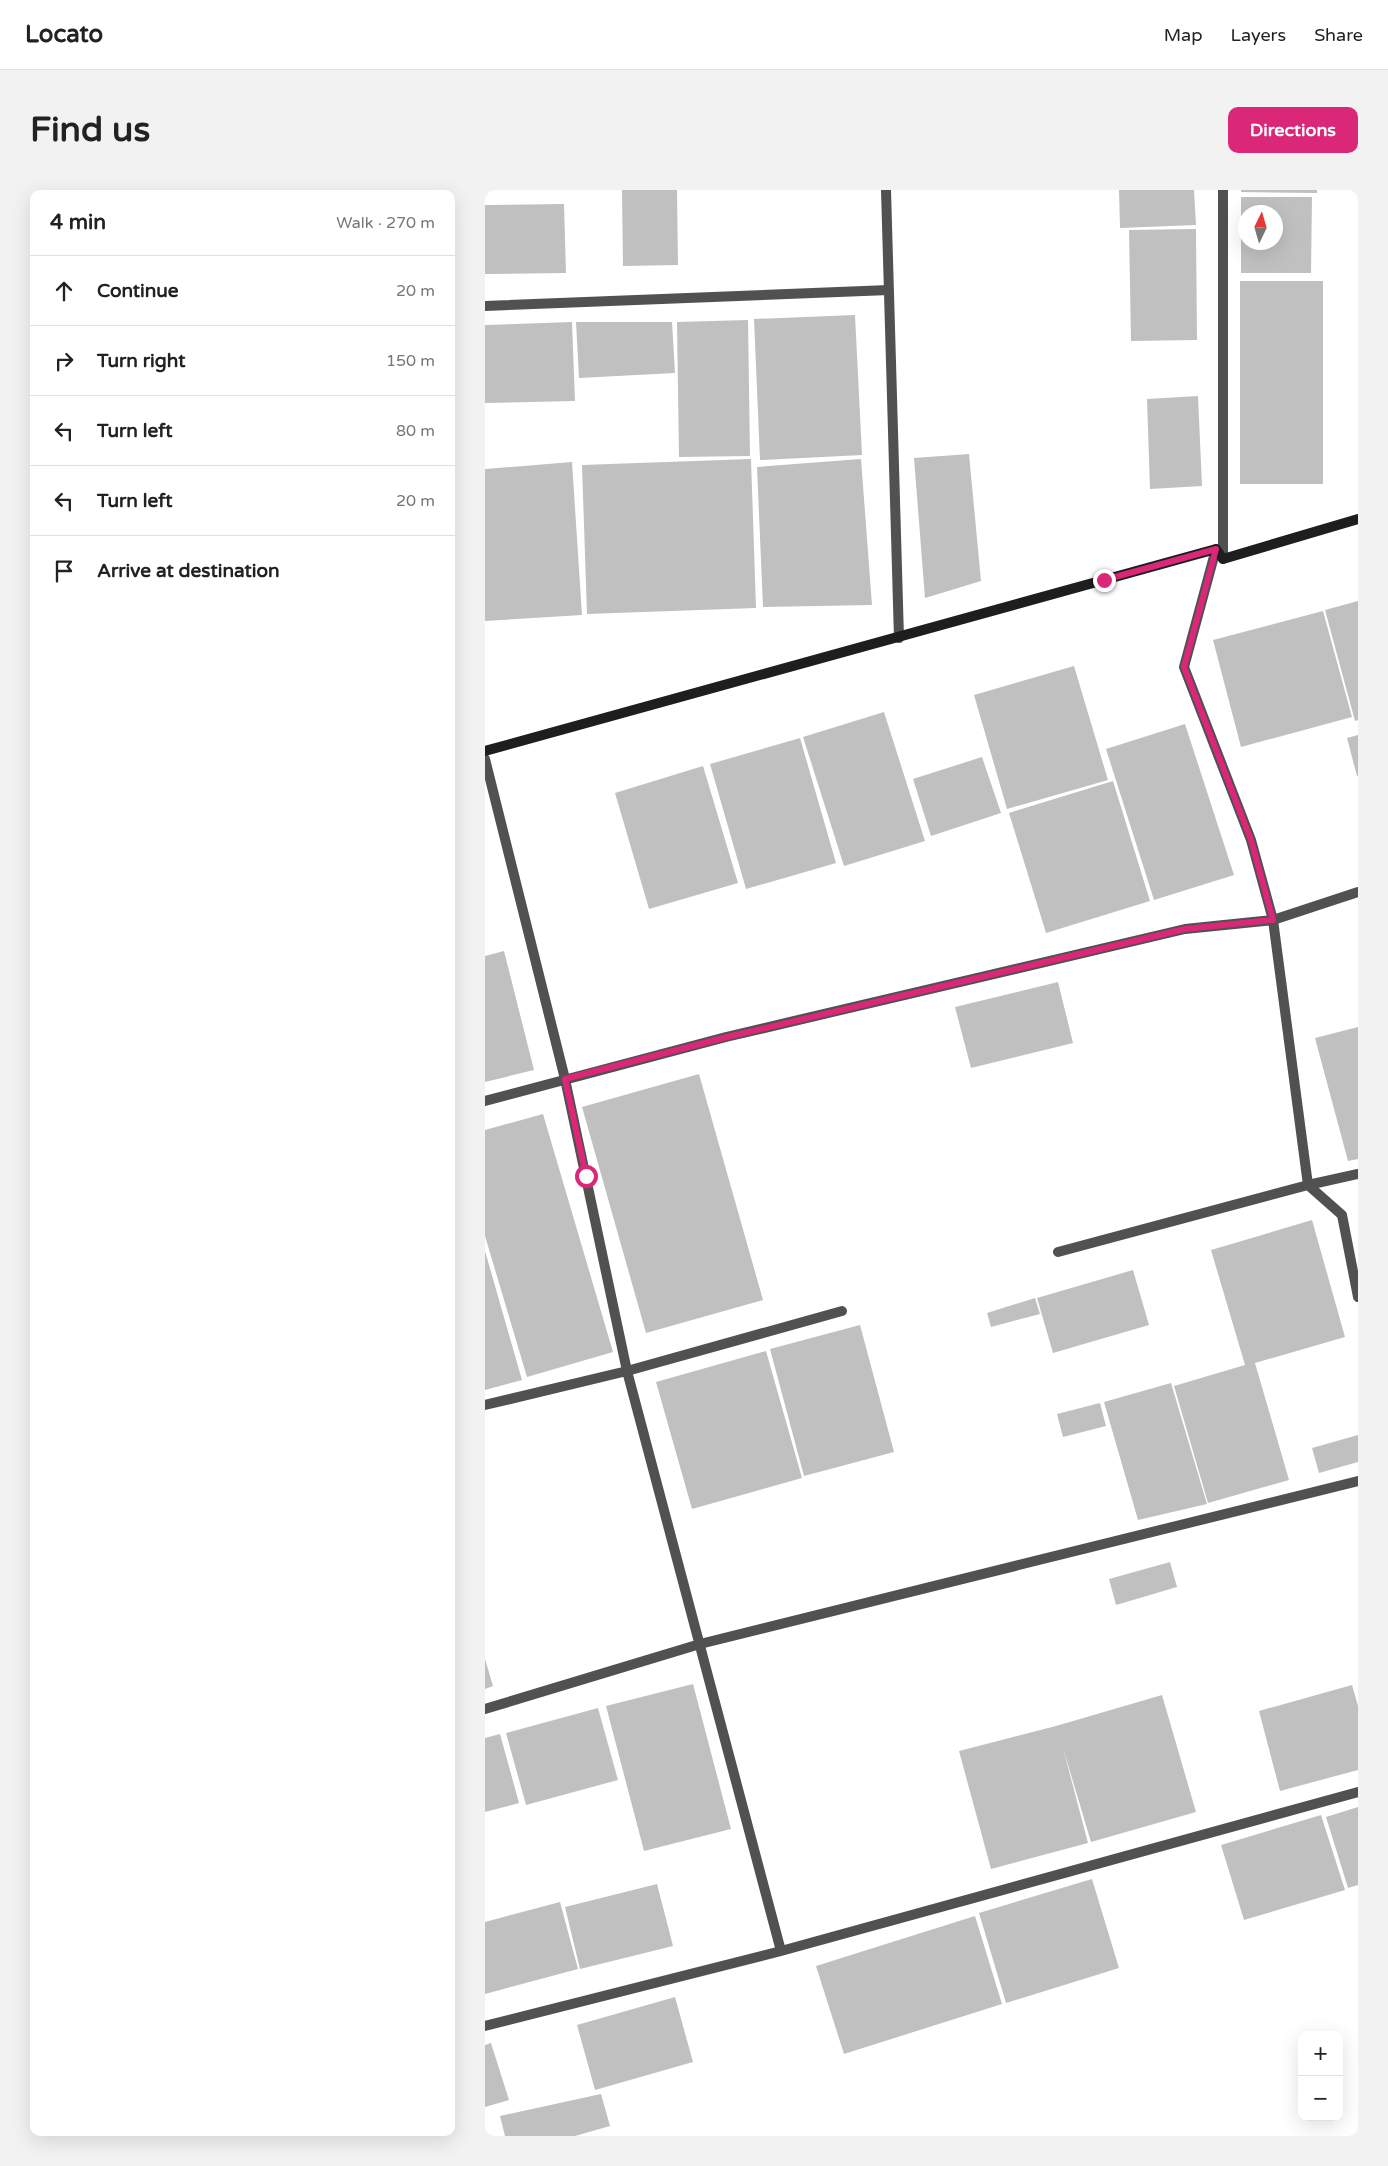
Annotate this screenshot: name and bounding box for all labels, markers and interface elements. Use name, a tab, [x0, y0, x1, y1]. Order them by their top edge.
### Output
text: Locato	[25, 20, 103, 49]
text: Map	[1164, 24, 1203, 46]
text: Layers	[1231, 24, 1286, 46]
text: Share	[1314, 24, 1363, 46]
button: Directions	[1228, 107, 1358, 153]
text: Find us	[30, 109, 150, 151]
north arrow	[1238, 205, 1283, 250]
text: 4 min	[50, 210, 106, 235]
text: Walk · 270 m	[336, 213, 435, 233]
icon: ahead	[50, 277, 78, 305]
text: Continue	[97, 280, 179, 302]
text: 20 m	[396, 281, 435, 301]
icon: right	[50, 347, 78, 375]
text: Turn right	[97, 350, 185, 372]
text: 150 m	[386, 351, 435, 371]
icon: left	[50, 417, 78, 445]
text: Turn left	[97, 420, 173, 442]
text: 80 m	[396, 421, 435, 441]
icon: left	[50, 487, 78, 515]
text: Turn left	[97, 490, 173, 512]
text: 20 m	[396, 491, 435, 511]
icon: arrive	[50, 557, 78, 585]
text: Arrive at destination	[97, 560, 280, 582]
route end	[1093, 569, 1116, 592]
route start	[575, 1165, 598, 1188]
map controls	[1298, 2031, 1343, 2121]
button: +	[1298, 2031, 1343, 2076]
button: −	[1298, 2076, 1343, 2121]

